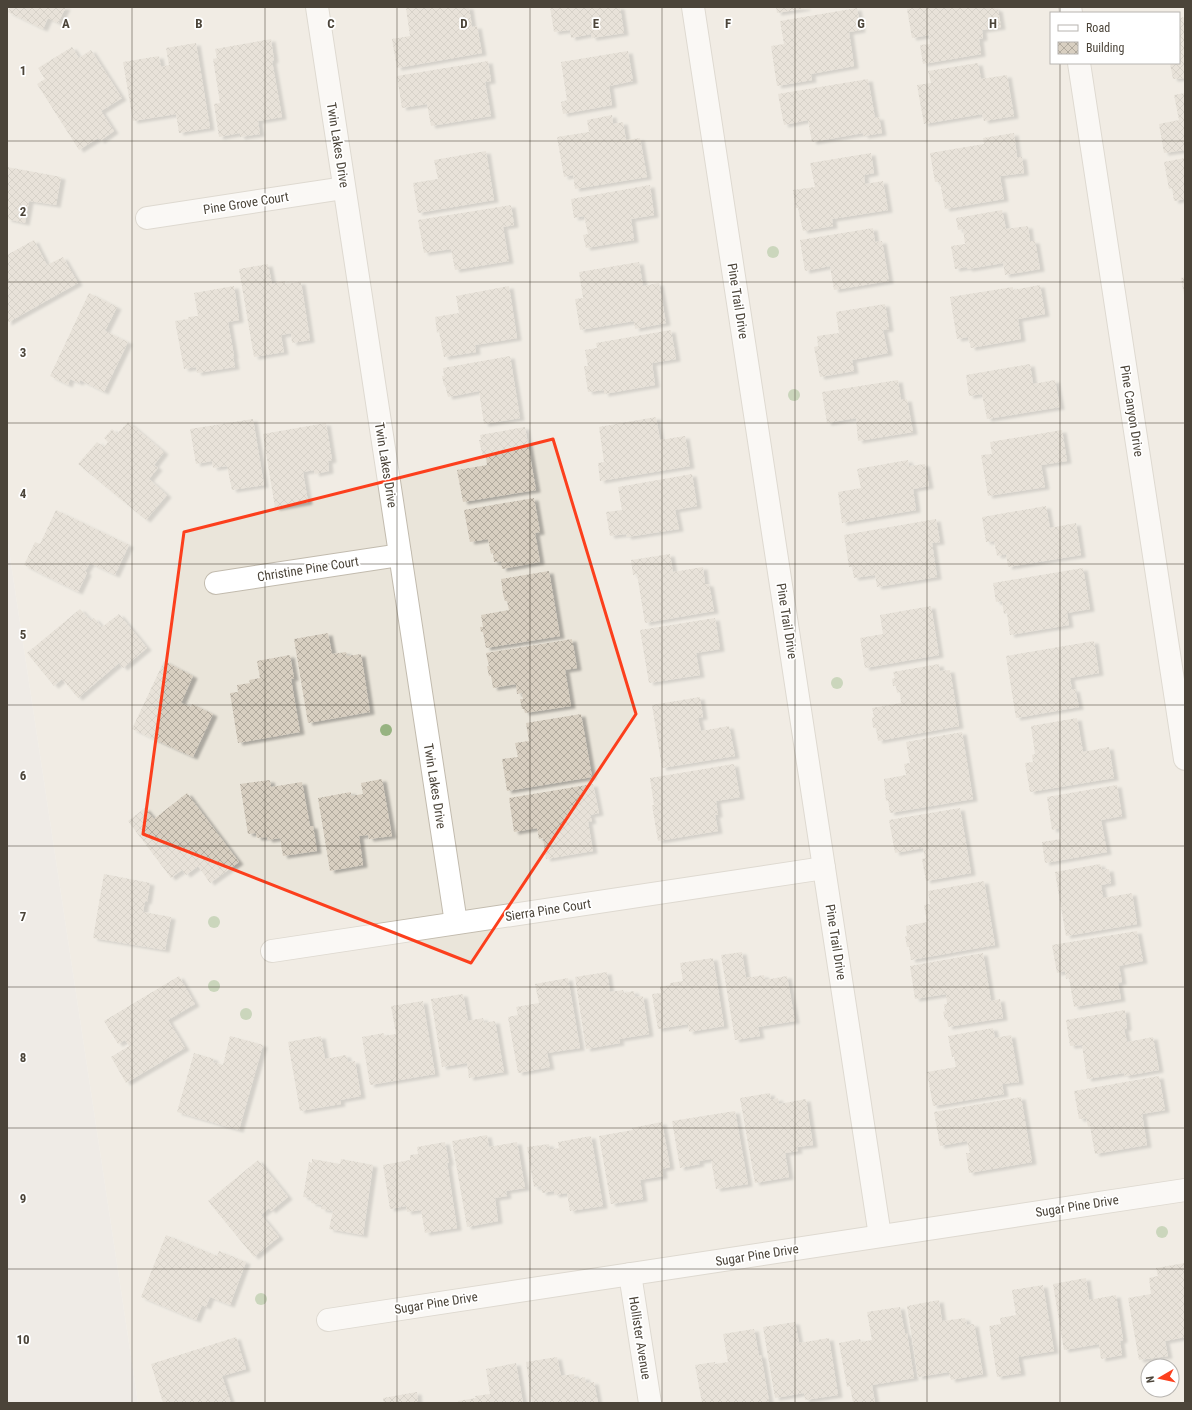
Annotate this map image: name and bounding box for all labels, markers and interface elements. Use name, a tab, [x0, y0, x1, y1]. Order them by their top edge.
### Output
legend	[1050, 12, 1180, 64]
text: A	[62, 16, 70, 31]
text: B	[195, 16, 203, 31]
text: C	[327, 16, 335, 31]
text: D	[460, 16, 468, 31]
text: E	[593, 16, 600, 31]
text: F	[725, 16, 731, 31]
text: G	[857, 16, 865, 31]
text: H	[989, 16, 997, 31]
text: Road	[1086, 21, 1110, 35]
text: Building	[1086, 41, 1124, 55]
text: 1	[20, 63, 26, 78]
street label: Twin Lakes Drive	[324, 101, 352, 189]
street label: Pine Grove Court	[202, 189, 290, 217]
text: 2	[20, 204, 27, 219]
street label: Pine Trail Drive	[725, 262, 751, 340]
text: 3	[20, 345, 26, 360]
street label: Pine Canyon Drive	[1117, 364, 1147, 458]
street label: Twin Lakes Drive	[372, 421, 400, 509]
text: 4	[20, 486, 27, 501]
street label: Christine Pine Court	[256, 554, 360, 584]
street label: Pine Trail Drive	[774, 582, 800, 660]
text: 5	[20, 627, 27, 642]
street label: Twin Lakes Drive	[421, 742, 449, 830]
text: 6	[20, 768, 27, 783]
street label: Sierra Pine Court	[504, 896, 592, 924]
street label: Pine Trail Drive	[823, 903, 849, 981]
text: 7	[20, 909, 27, 924]
text: 8	[20, 1050, 26, 1065]
text: 9	[20, 1191, 26, 1206]
street label: Sugar Pine Drive	[1034, 1192, 1120, 1220]
street label: Sugar Pine Drive	[714, 1241, 800, 1269]
street label: Sugar Pine Drive	[393, 1289, 479, 1317]
street label: Hollister Avenue	[626, 1295, 654, 1381]
text: 10	[16, 1332, 30, 1347]
north arrow	[1140, 1358, 1180, 1398]
text: N	[1144, 1375, 1158, 1384]

